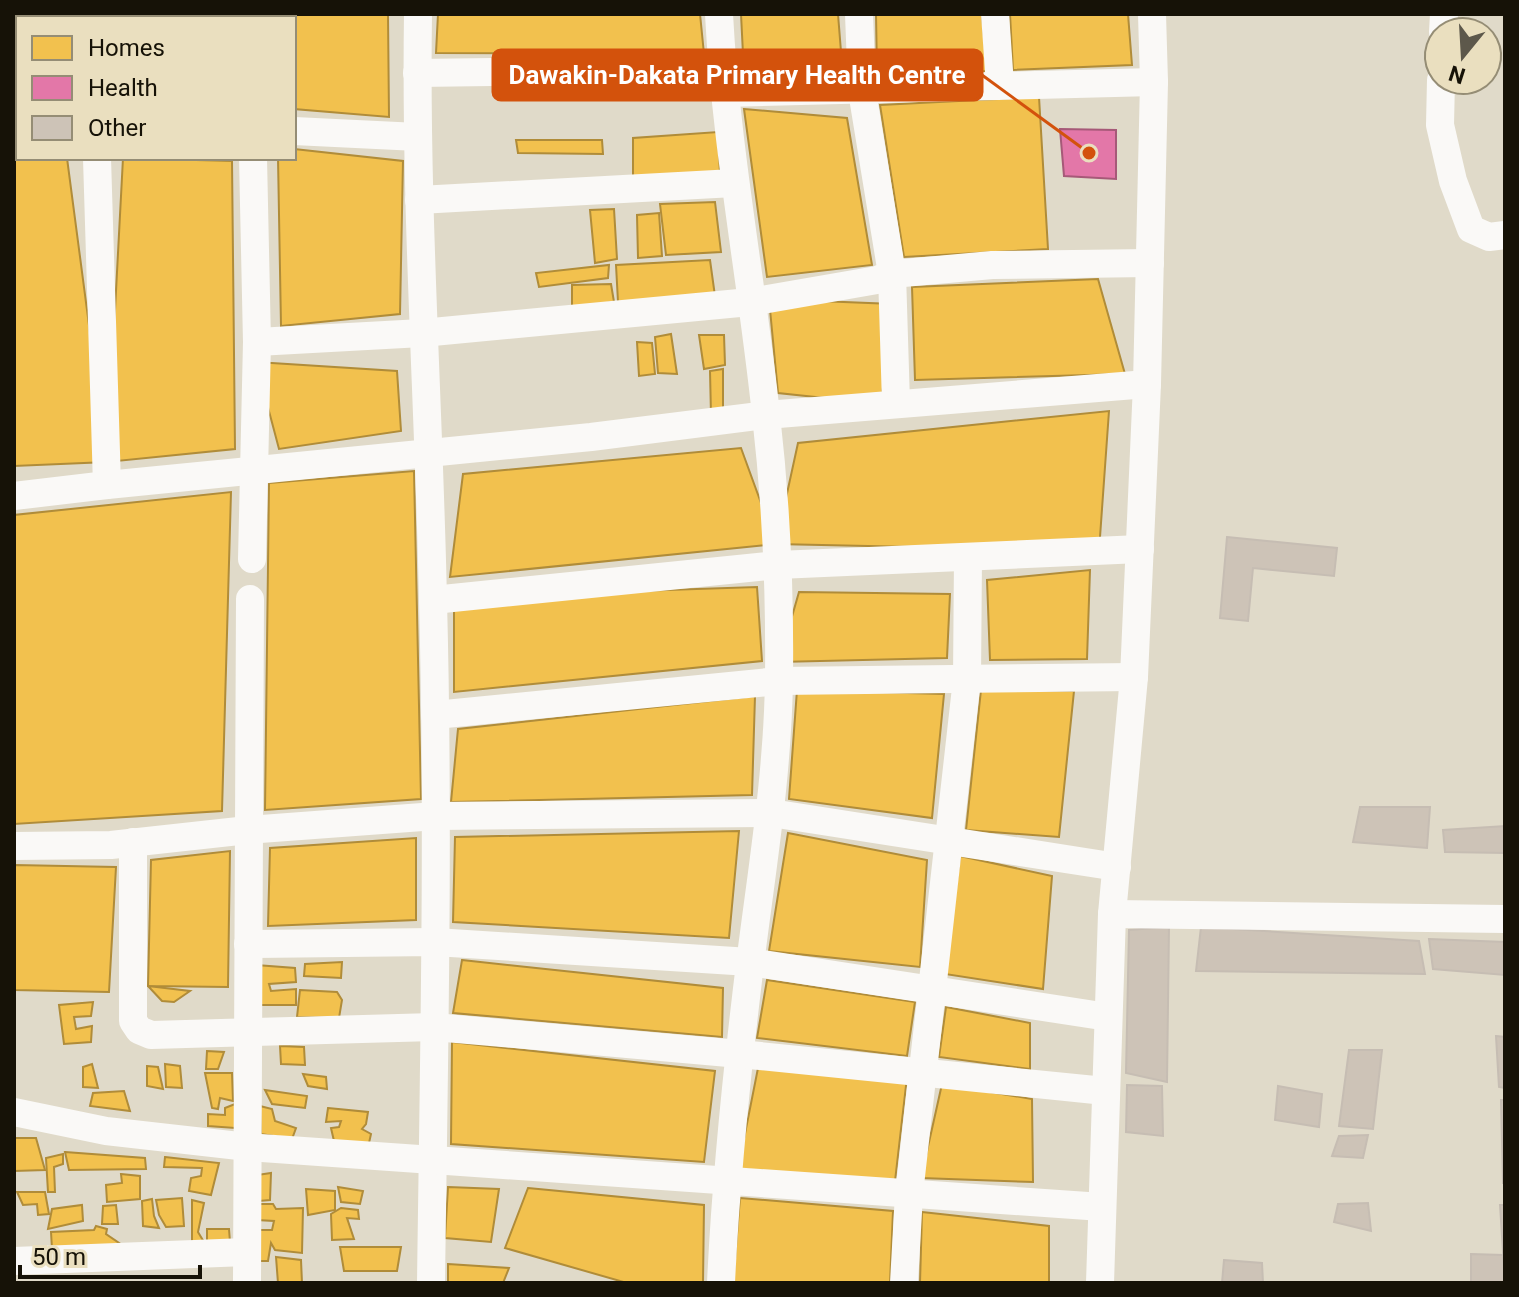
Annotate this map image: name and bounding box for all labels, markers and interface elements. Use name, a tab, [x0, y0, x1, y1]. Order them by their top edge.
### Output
legend	[16, 16, 296, 160]
north arrow	[1423, 16, 1503, 96]
text: Homes	[88, 34, 165, 62]
callout: Dawakin-Dakata Primary Health Centre	[493, 50, 982, 100]
text: Dawakin-Dakata Primary Health Centre	[509, 60, 965, 90]
text: N	[1446, 60, 1468, 89]
text: Health	[88, 74, 158, 102]
text: Other	[88, 114, 146, 142]
scale bar	[20, 1229, 200, 1279]
text: 50 m	[32, 1243, 86, 1271]

